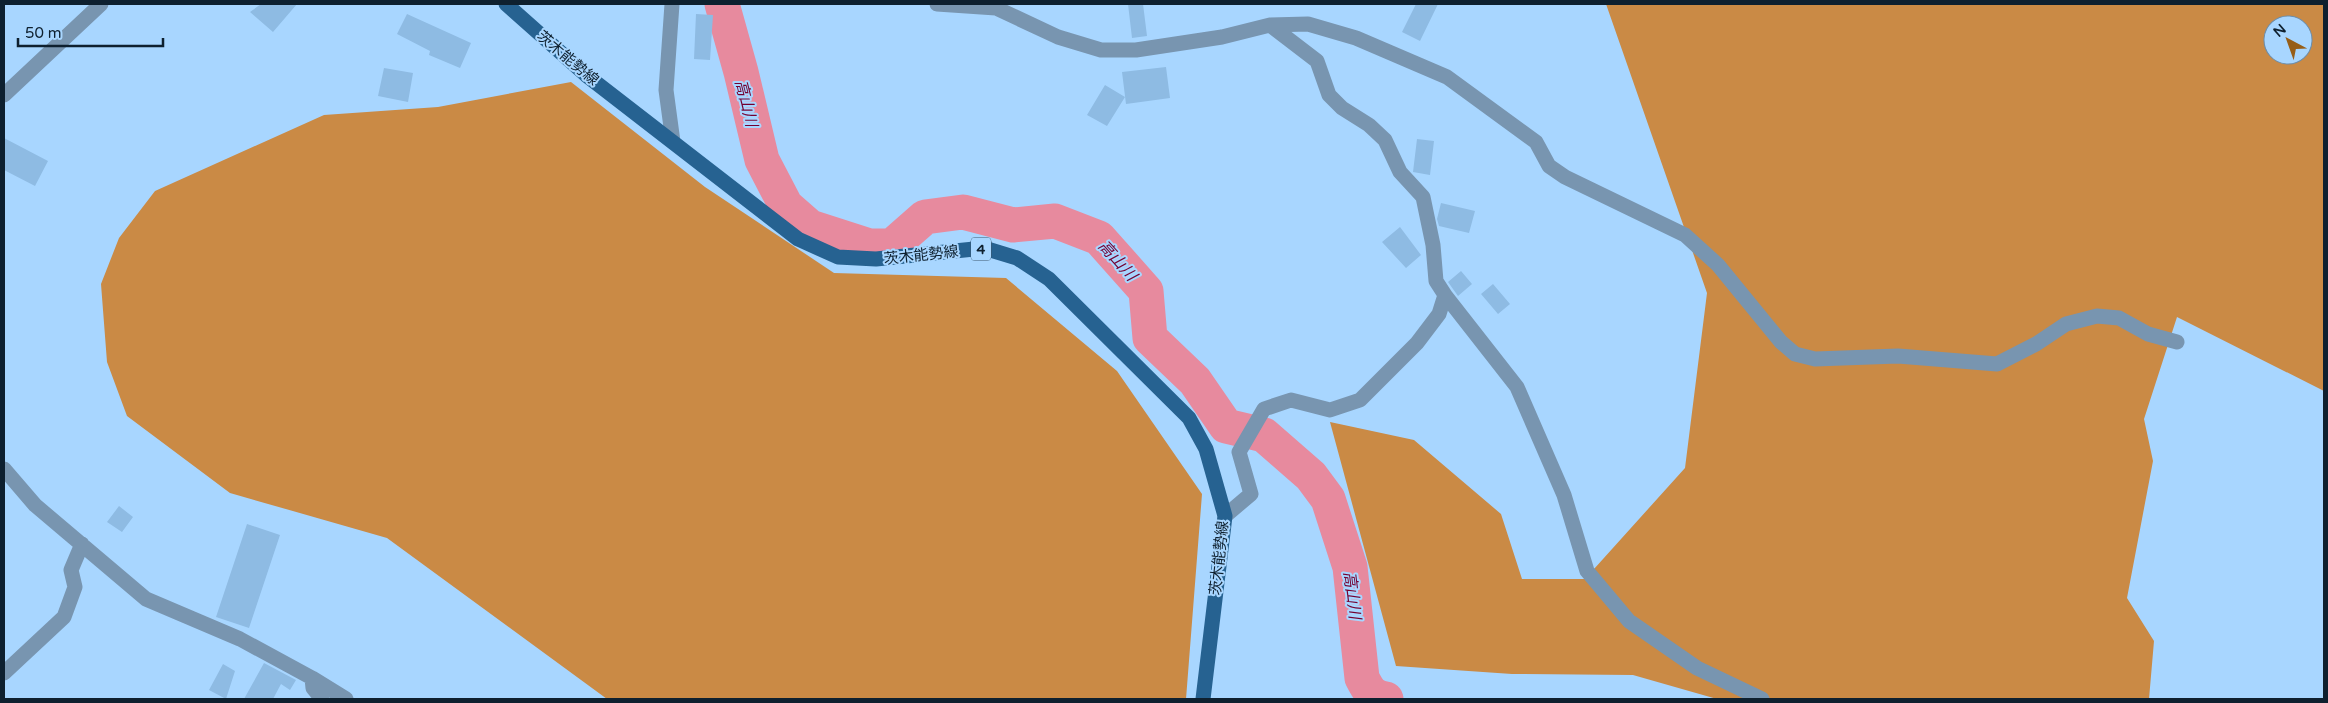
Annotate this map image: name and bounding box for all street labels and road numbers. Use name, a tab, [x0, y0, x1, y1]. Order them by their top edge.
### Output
street label: 茨木能勢線	[533, 27, 603, 89]
road number: 4	[971, 238, 991, 260]
street label: 茨木能勢線	[883, 242, 959, 268]
street label: 茨木能勢線	[1206, 520, 1232, 596]

